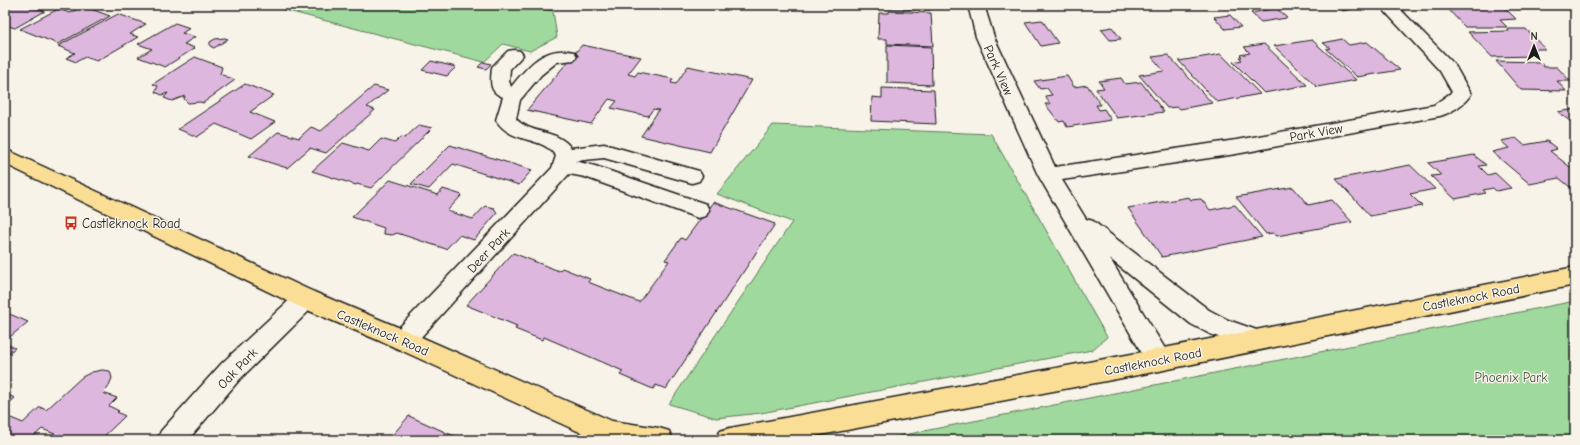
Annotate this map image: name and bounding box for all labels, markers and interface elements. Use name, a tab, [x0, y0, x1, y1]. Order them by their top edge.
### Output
north arrow	[1514, 26, 1554, 66]
text: N	[1530, 30, 1538, 43]
street label: Park View	[981, 43, 1016, 98]
street label: Park View	[1288, 120, 1344, 145]
bus stop icon: Castleknock Road	[63, 215, 79, 231]
place label: Castleknock Road	[82, 216, 181, 231]
street label: Deer Park	[464, 224, 513, 276]
street label: Castleknock Road	[1421, 281, 1521, 314]
street label: Castleknock Road	[335, 306, 431, 359]
street label: Oak Park	[214, 344, 261, 392]
street label: Castleknock Road	[1103, 345, 1203, 378]
park label: Phoenix Park	[1474, 370, 1548, 385]

